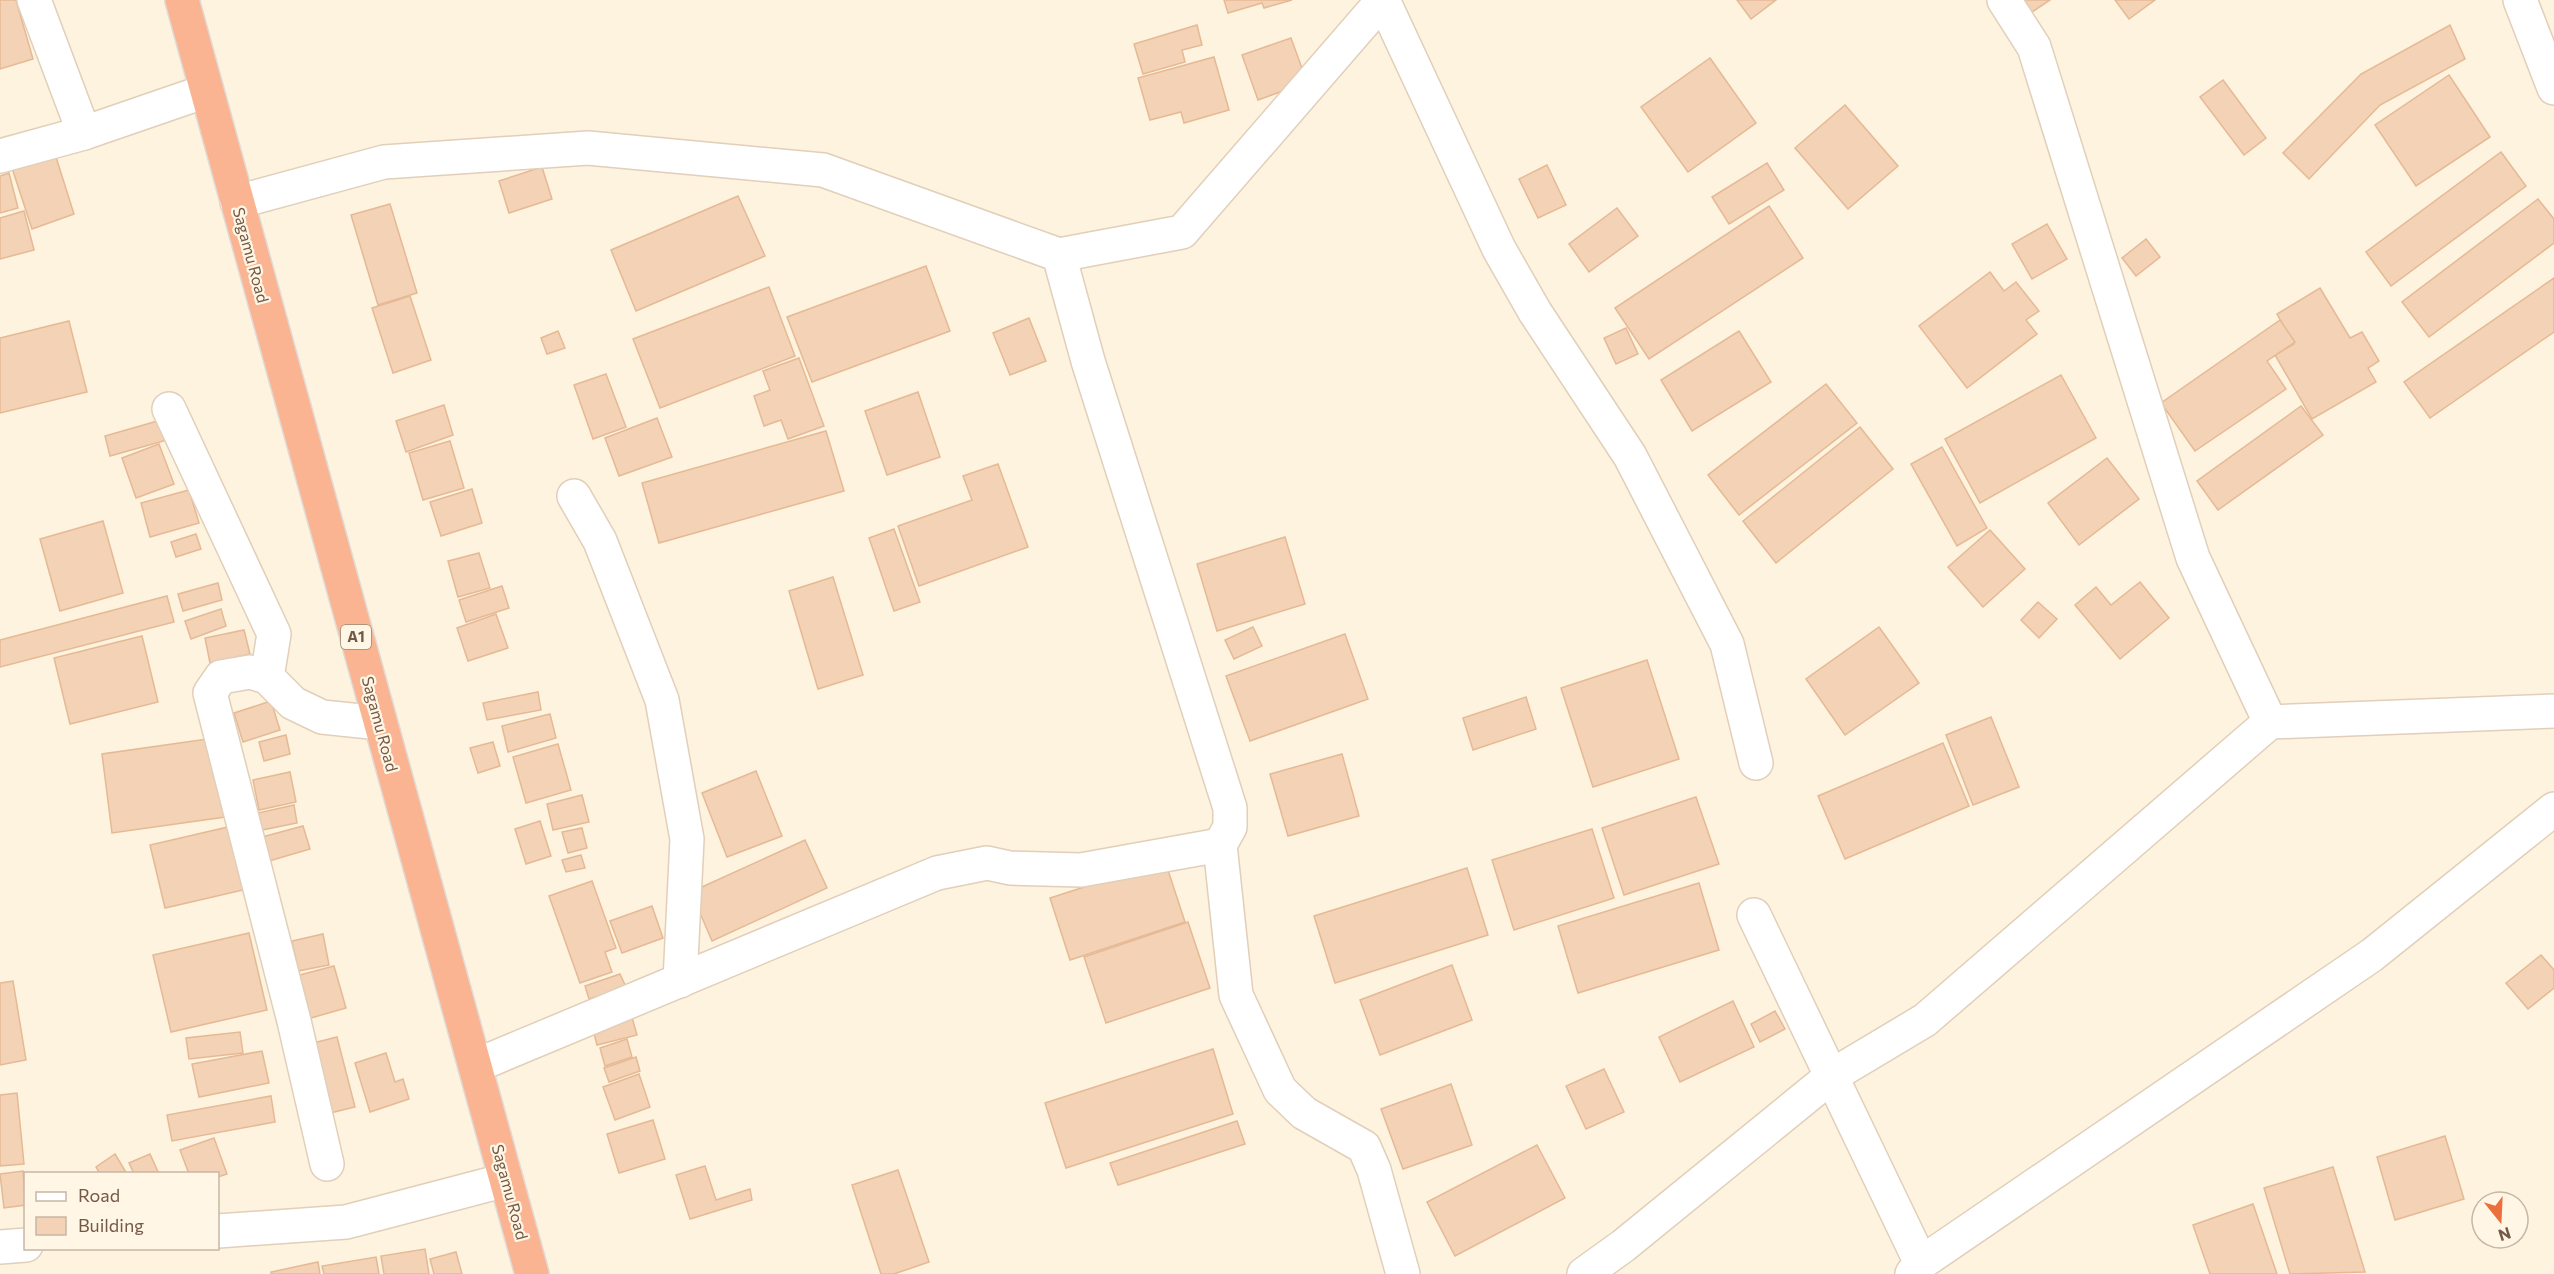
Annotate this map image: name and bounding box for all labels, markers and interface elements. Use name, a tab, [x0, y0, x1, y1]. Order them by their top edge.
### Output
street label: Sagamu Road	[230, 205, 273, 305]
road number: A1	[341, 625, 371, 649]
street label: Sagamu Road	[359, 674, 402, 774]
street label: Sagamu Road	[489, 1142, 532, 1242]
legend	[24, 1172, 219, 1250]
text: Road	[78, 1184, 120, 1206]
north arrow	[2470, 1190, 2530, 1250]
text: Building	[78, 1214, 144, 1236]
text: N	[2496, 1224, 2513, 1246]

